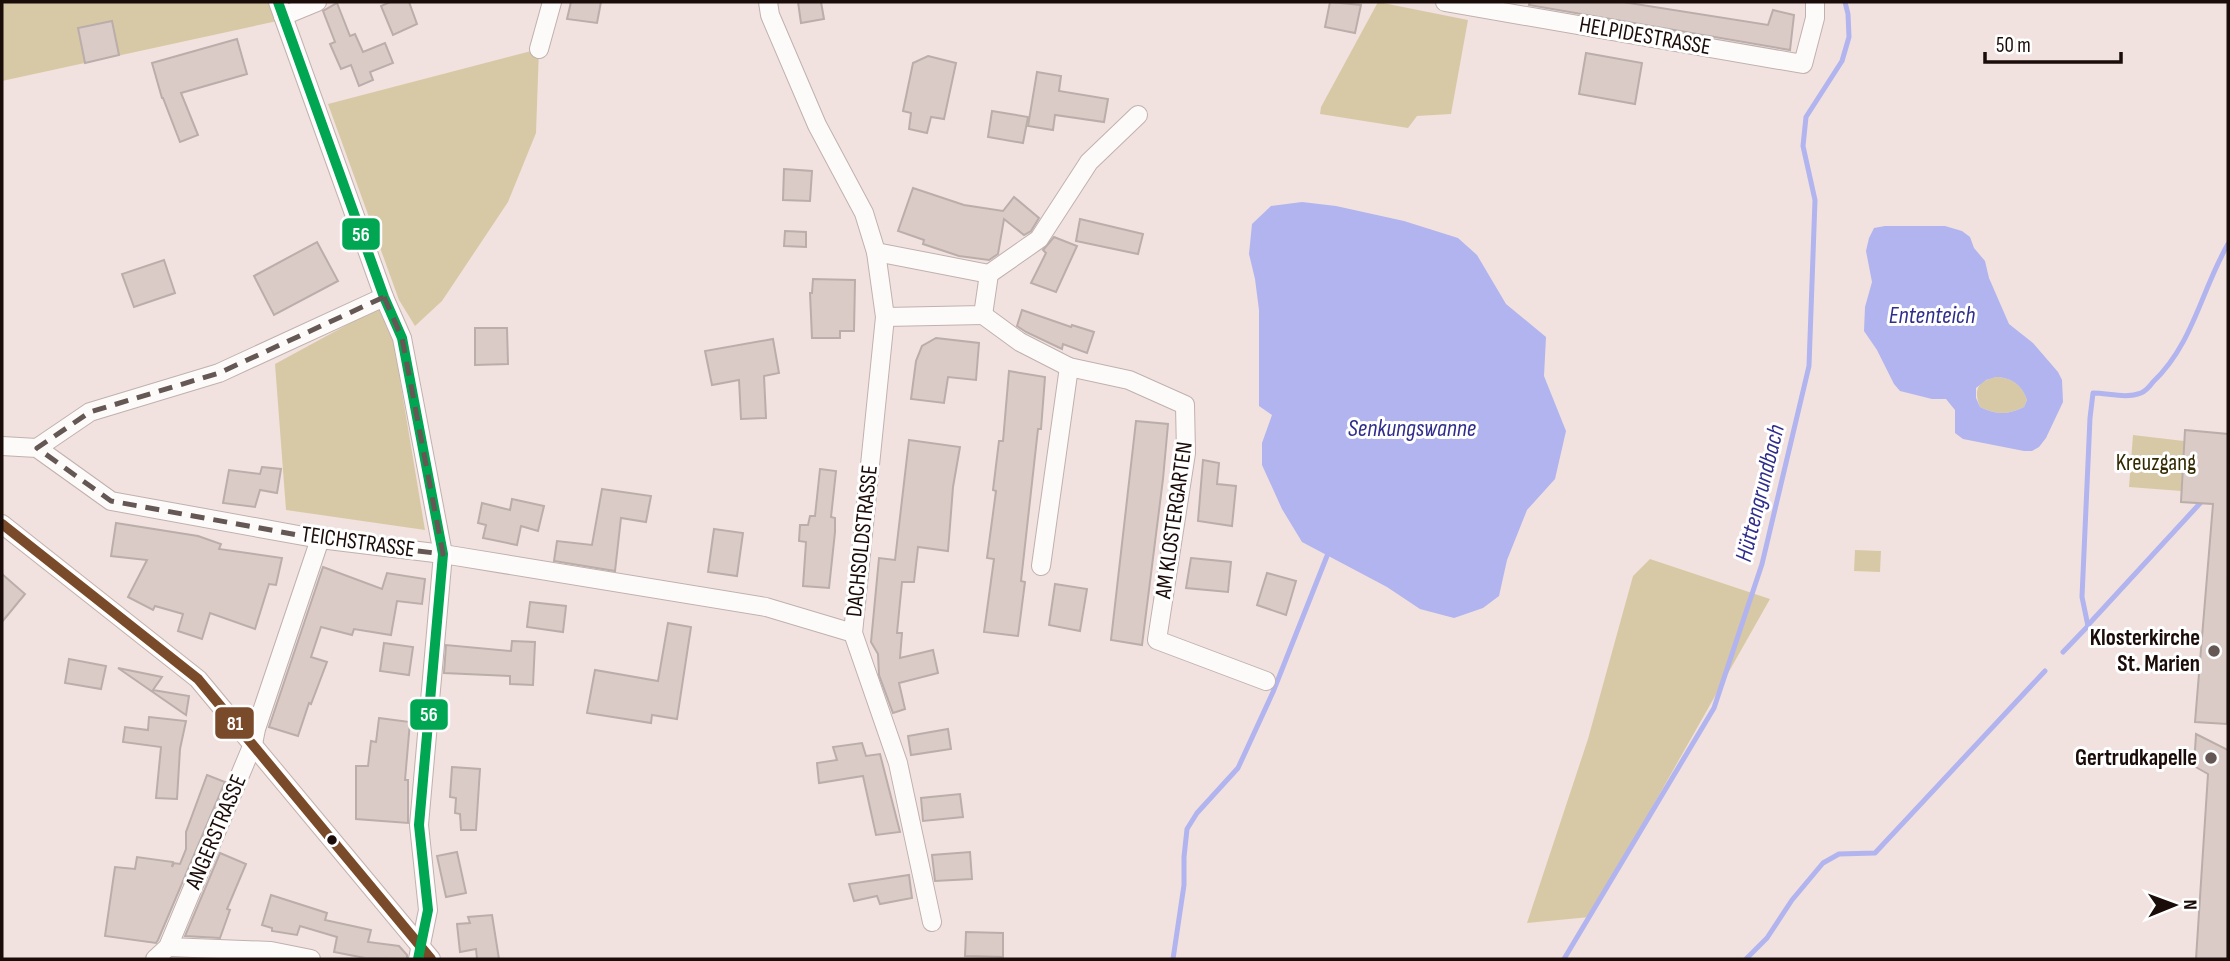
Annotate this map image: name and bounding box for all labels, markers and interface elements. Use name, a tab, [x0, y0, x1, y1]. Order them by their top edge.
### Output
street label: HELPIDESTRASSE	[1577, 11, 1713, 61]
scale bar	[1985, 21, 2122, 65]
text: 50 m	[1996, 33, 2031, 58]
line badge: 56	[341, 217, 381, 251]
text: 56	[352, 224, 370, 247]
water label: Ententeich	[1889, 301, 1975, 330]
water label: Senkungswanne	[1348, 414, 1476, 443]
water label: Hüttengrundbach	[1729, 421, 1791, 565]
street label: AM KLOSTERGARTEN	[1149, 440, 1199, 601]
park label: Kreuzgang	[2116, 449, 2196, 477]
street label: DACHSOLDSTRASSE	[840, 464, 884, 618]
street label: TEICHSTRASSE	[299, 520, 417, 564]
place label: Klosterkirche St. Marien	[2090, 624, 2200, 678]
marker: Klosterkirche St. Marien	[2206, 643, 2222, 659]
line badge: 56	[409, 698, 449, 731]
text: 56	[420, 704, 438, 727]
line badge: 81	[214, 706, 255, 740]
text: 81	[227, 713, 244, 736]
place label: Gertrudkapelle	[2075, 744, 2197, 772]
marker: Gertrudkapelle	[2203, 750, 2219, 766]
street label: ANGERSTRASSE	[179, 771, 253, 894]
unlabelled marker	[325, 833, 339, 847]
north arrow	[2139, 870, 2209, 940]
text: N	[2178, 899, 2201, 910]

